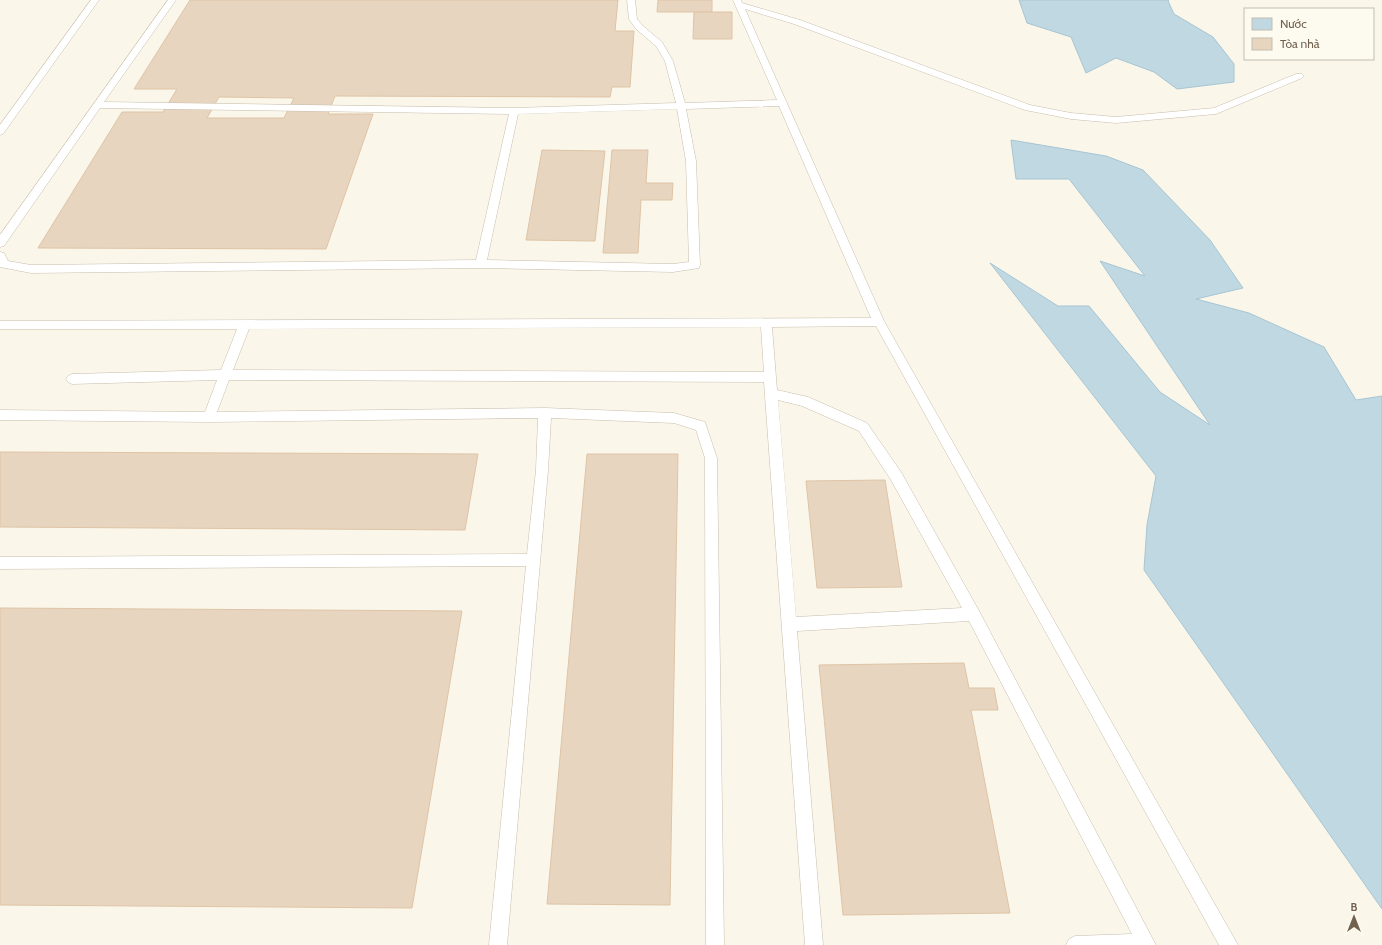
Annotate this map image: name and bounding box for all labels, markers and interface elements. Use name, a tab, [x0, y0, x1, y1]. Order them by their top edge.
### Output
legend	[1244, 8, 1374, 60]
text: Nước	[1280, 16, 1307, 31]
text: Tòa nhà	[1280, 36, 1320, 51]
north arrow	[1334, 897, 1374, 937]
text: B	[1351, 900, 1358, 914]

